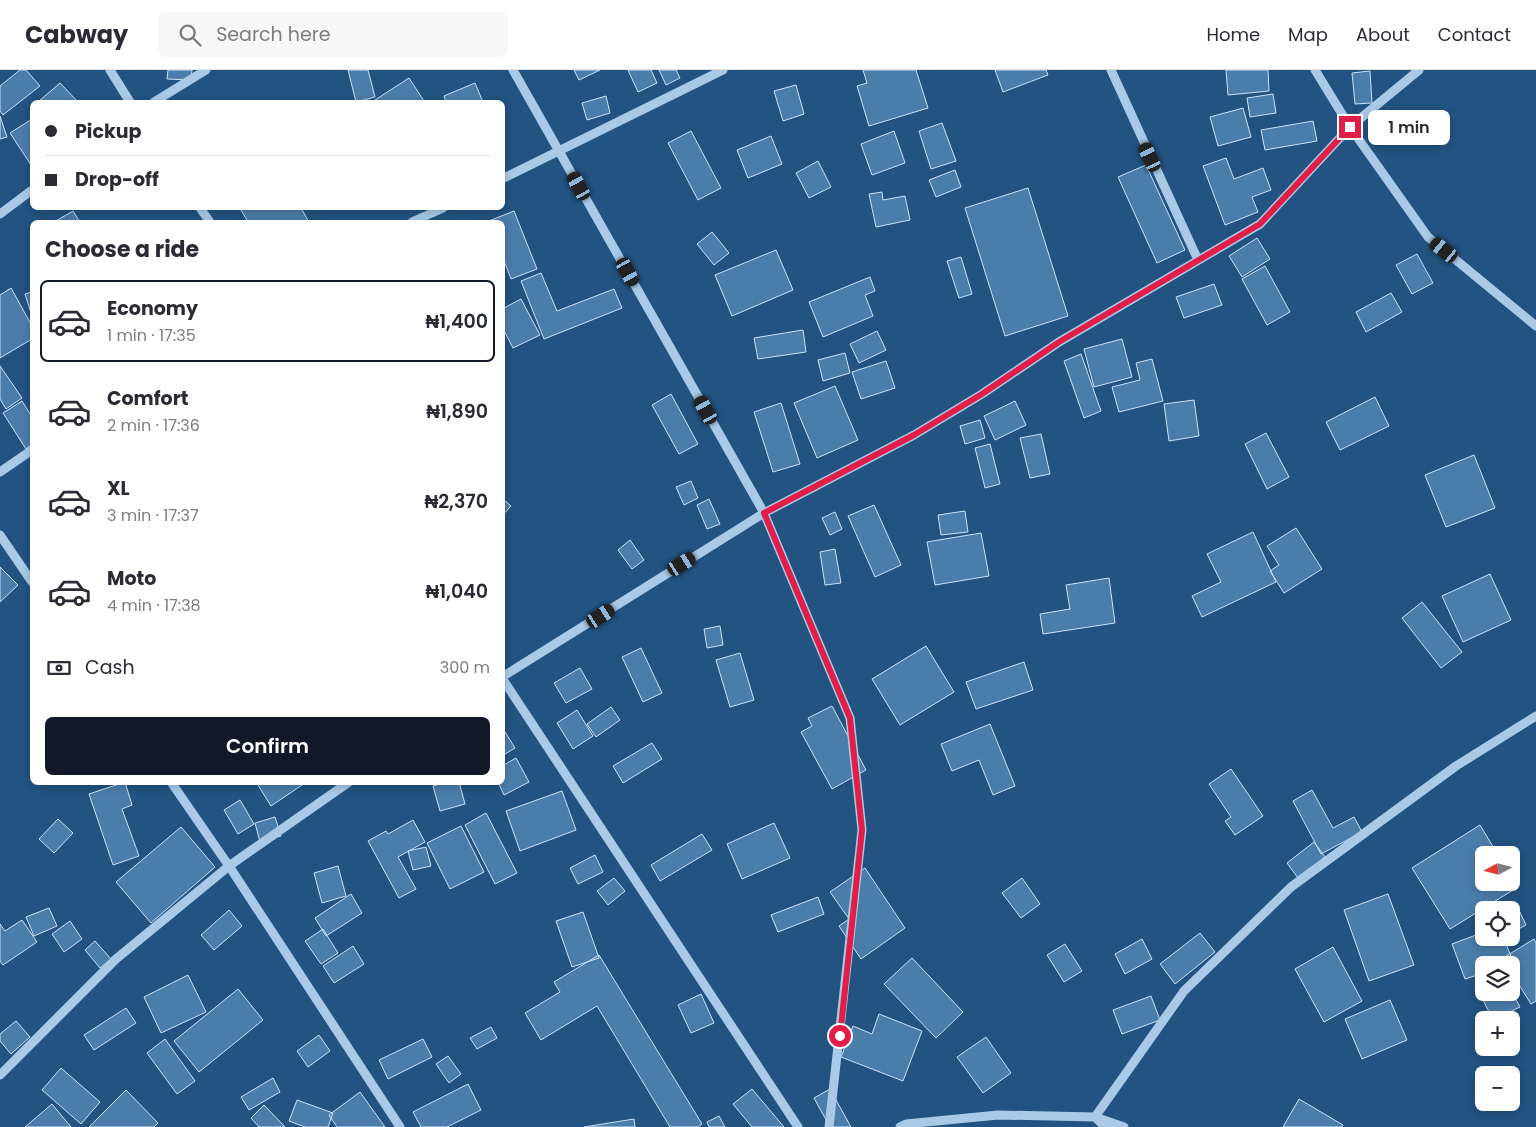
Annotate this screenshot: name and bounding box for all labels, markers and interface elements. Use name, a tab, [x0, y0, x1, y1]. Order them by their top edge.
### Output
search box	[158, 12, 508, 57]
text: Cabway	[25, 18, 128, 51]
icon: search	[176, 21, 204, 49]
text: Search here	[216, 21, 331, 48]
text: Home	[1206, 22, 1260, 47]
text: Map	[1288, 22, 1328, 47]
text: About	[1356, 22, 1410, 47]
text: Contact	[1438, 22, 1511, 47]
callout: 1 min	[1368, 110, 1450, 144]
route end	[1339, 116, 1361, 138]
text: 1 min	[1388, 116, 1430, 139]
text: Pickup	[75, 118, 141, 145]
car	[1136, 140, 1163, 174]
text: Drop-off	[75, 166, 159, 193]
car	[565, 169, 592, 203]
text: Choose a ride	[45, 234, 199, 265]
car	[1427, 235, 1460, 265]
car	[614, 255, 641, 289]
text: Economy	[107, 295, 198, 322]
icon: car	[47, 299, 92, 344]
text: ₦1,400	[425, 308, 488, 335]
text: 1 min · 17:35	[107, 324, 196, 347]
text: Comfort	[107, 385, 189, 412]
icon: car	[47, 389, 92, 434]
car	[692, 393, 719, 427]
text: ₦1,890	[426, 398, 488, 425]
text: 2 min · 17:36	[107, 414, 200, 437]
text: XL	[107, 475, 130, 502]
icon: car	[47, 479, 92, 524]
text: ₦2,370	[424, 488, 488, 515]
text: 3 min · 17:37	[107, 504, 199, 527]
car	[665, 550, 698, 578]
text: Moto	[107, 565, 156, 592]
icon: car	[47, 569, 92, 614]
text: ₦1,040	[425, 578, 488, 605]
text: 4 min · 17:38	[107, 594, 201, 617]
car	[584, 602, 617, 630]
icon: cash	[45, 654, 73, 682]
text: Cash	[85, 654, 135, 681]
text: 300 m	[440, 656, 490, 679]
button: Confirm	[45, 717, 490, 775]
north arrow	[1475, 846, 1520, 891]
map controls	[1475, 846, 1520, 1111]
button: locate	[1475, 901, 1520, 946]
button: layers	[1475, 956, 1520, 1001]
button: +	[1475, 1011, 1520, 1056]
route start	[829, 1025, 851, 1047]
button: −	[1475, 1066, 1520, 1111]

